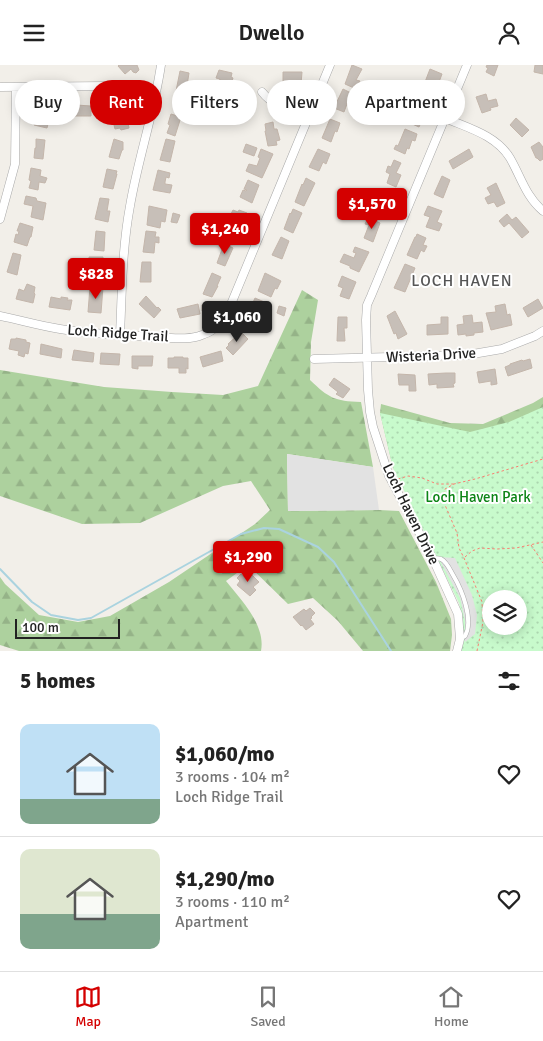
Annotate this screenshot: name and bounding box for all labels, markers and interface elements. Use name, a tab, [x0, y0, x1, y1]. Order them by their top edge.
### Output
icon: menu	[20, 19, 48, 47]
text: Dwello	[239, 19, 304, 46]
icon: person	[495, 19, 523, 47]
chip: Buy	[15, 80, 80, 125]
chip: Rent	[90, 80, 162, 125]
chip: Filters	[172, 80, 257, 125]
chip: New	[267, 80, 337, 125]
chip: Apartment	[347, 80, 465, 125]
pin: $1,570	[331, 187, 413, 230]
text: $1,570	[348, 194, 396, 214]
pin: $1,240	[184, 213, 266, 255]
text: $1,240	[201, 219, 249, 239]
pin: $828	[66, 257, 126, 300]
text: $828	[79, 264, 113, 284]
district label: LOCH HAVEN	[411, 271, 513, 291]
pin: $1,060	[196, 301, 278, 343]
text: $1,060	[213, 307, 261, 327]
street label: Loch Ridge Trail	[67, 320, 169, 346]
street label: Wisteria Drive	[385, 344, 477, 366]
street label: Loch Haven Drive	[379, 460, 443, 568]
park label: Loch Haven Park	[425, 488, 531, 506]
pin: $1,290	[207, 541, 289, 583]
text: $1,290	[224, 547, 272, 567]
map controls	[482, 590, 527, 635]
button: layers	[482, 590, 527, 635]
scale bar	[15, 616, 120, 639]
text: 100 m	[22, 619, 59, 636]
icon: filters	[495, 667, 523, 695]
text: 5 homes	[20, 668, 95, 694]
text: $1,060/mo	[175, 741, 274, 767]
icon: home	[60, 744, 120, 804]
icon: heart	[495, 760, 523, 788]
text: 3 rooms · 104 m²	[175, 767, 290, 787]
text: Loch Ridge Trail	[175, 787, 283, 807]
text: $1,290/mo	[175, 866, 274, 892]
icon: home	[60, 869, 120, 929]
icon: heart	[495, 885, 523, 913]
text: 3 rooms · 110 m²	[175, 892, 290, 912]
text: Apartment	[175, 912, 248, 932]
tab: Map	[74, 983, 102, 1030]
tab: Saved	[250, 983, 286, 1030]
tab: Home	[434, 983, 469, 1030]

